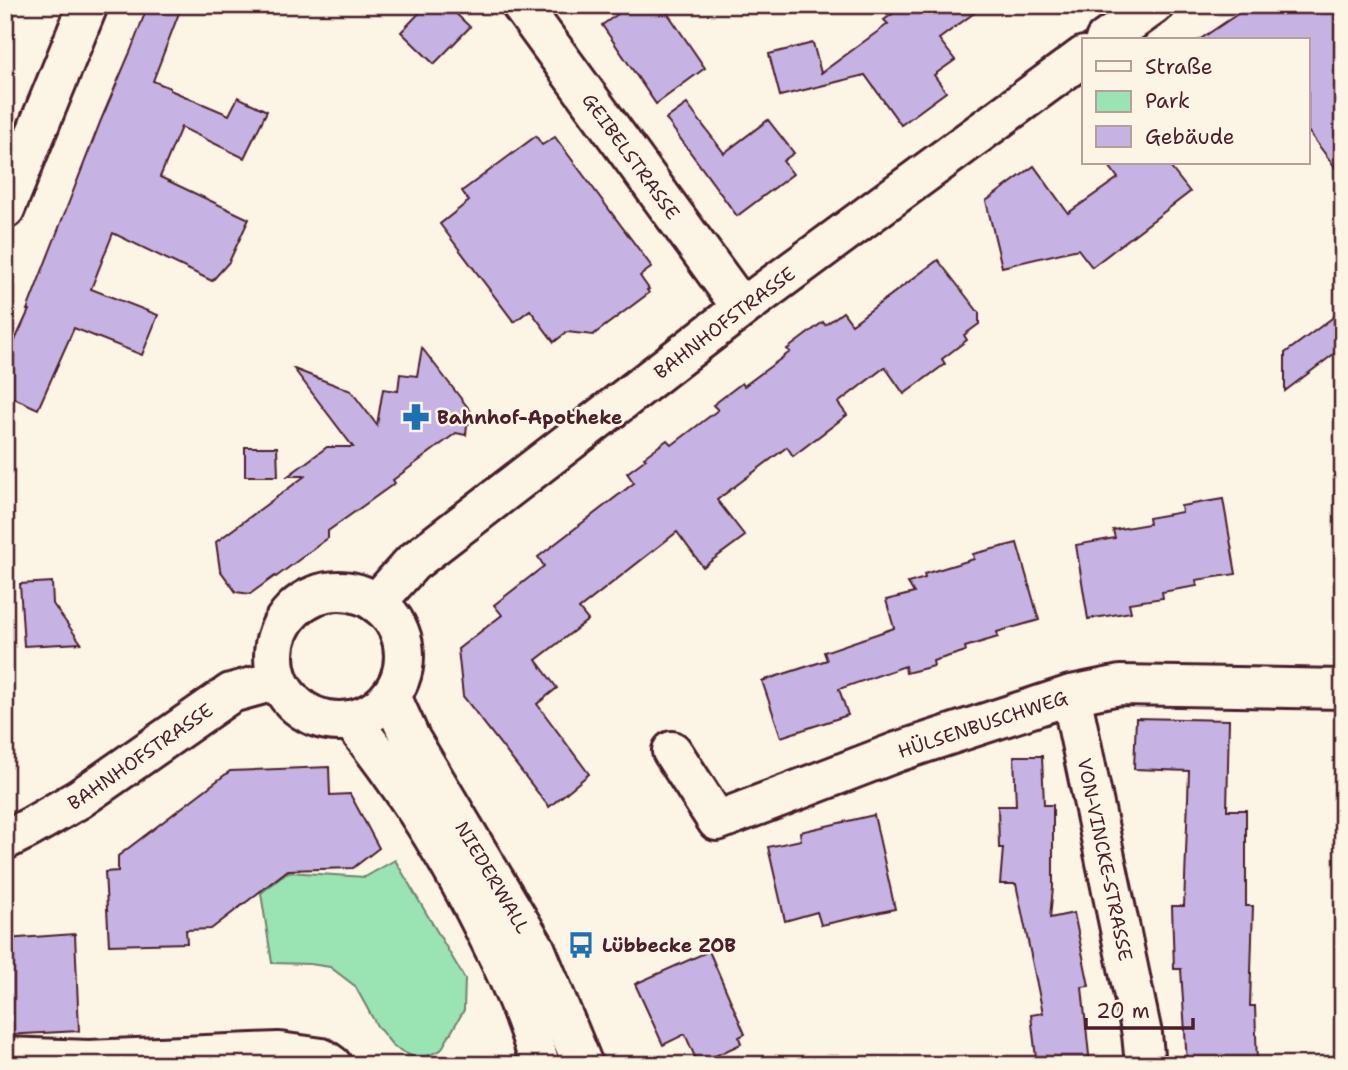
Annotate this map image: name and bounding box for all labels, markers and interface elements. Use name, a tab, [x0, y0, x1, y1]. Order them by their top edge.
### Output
legend	[1082, 38, 1310, 164]
text: Straße	[1145, 53, 1213, 81]
text: Park	[1145, 87, 1190, 115]
street label: GEIBELSTRASSE	[576, 88, 685, 225]
text: Gebäude	[1145, 123, 1235, 151]
street label: BAHNHOFSTRASSE	[649, 261, 800, 385]
pharmacy icon: Bahnhof-Apotheke	[401, 402, 431, 432]
place label: Bahnhof-Apotheke	[437, 405, 623, 430]
street label: HÜLSENBUSCHWEG	[895, 685, 1071, 764]
street label: BAHNHOFSTRASSE	[63, 698, 218, 816]
street label: VON-VINCKE-STRASSE	[1072, 756, 1138, 963]
street label: NIEDERWALL	[449, 817, 535, 938]
bus stop icon: Lübbecke ZOB	[566, 930, 596, 960]
place label: Lübbecke ZOB	[602, 933, 736, 958]
scale bar	[1086, 986, 1192, 1030]
text: 20 m	[1096, 997, 1150, 1025]

